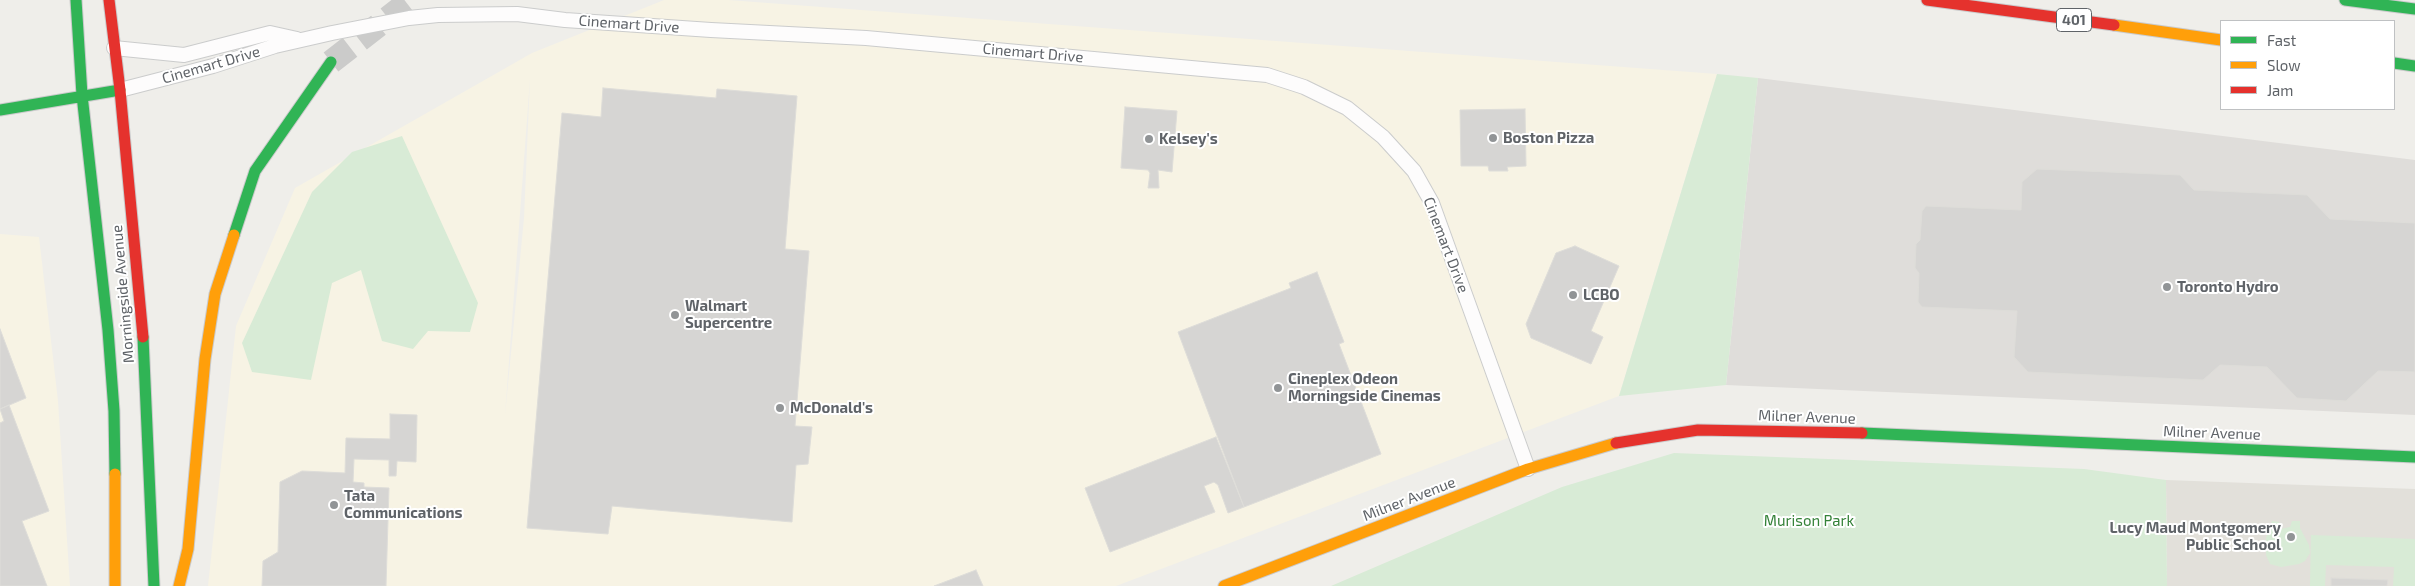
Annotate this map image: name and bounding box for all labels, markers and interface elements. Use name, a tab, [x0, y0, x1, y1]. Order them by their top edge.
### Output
road number: 401	[2056, 8, 2092, 32]
street label: Cinemart Drive	[578, 11, 680, 37]
legend	[2220, 20, 2395, 110]
text: Fast	[2267, 31, 2296, 49]
street label: Cinemart Drive	[982, 40, 1084, 66]
street label: Cinemart Drive	[160, 42, 262, 88]
text: Slow	[2267, 56, 2301, 74]
text: Jam	[2267, 81, 2293, 99]
place label: Boston Pizza	[1503, 129, 1594, 147]
place label: Kelsey's	[1159, 130, 1218, 148]
marker: Boston Pizza	[1487, 132, 1499, 144]
marker: Kelsey's	[1143, 133, 1155, 145]
street label: Cinemart Drive	[1419, 195, 1473, 295]
street label: Morningside Avenue	[108, 224, 138, 364]
place label: Toronto Hydro	[2177, 278, 2279, 296]
marker: Toronto Hydro	[2161, 281, 2173, 293]
place label: LCBO	[1583, 286, 1620, 304]
marker: LCBO	[1567, 289, 1579, 301]
place label: Walmart Supercentre	[685, 297, 772, 332]
marker: Walmart Supercentre	[669, 309, 681, 321]
place label: Cineplex Odeon Morningside Cinemas	[1288, 370, 1441, 405]
marker: Cineplex Odeon Morningside Cinemas	[1272, 382, 1284, 394]
place label: McDonald's	[790, 399, 873, 417]
marker: McDonald's	[774, 402, 786, 414]
street label: Milner Avenue	[1758, 406, 1856, 428]
street label: Milner Avenue	[2163, 422, 2261, 444]
street label: Milner Avenue	[1360, 473, 1458, 525]
place label: Tata Communications	[344, 487, 462, 522]
marker: Tata Communications	[328, 499, 340, 511]
park label: Murison Park	[1764, 512, 1854, 530]
place label: Lucy Maud Montgomery Public School	[2110, 519, 2281, 554]
marker: Lucy Maud Montgomery Public School	[2285, 531, 2297, 543]

